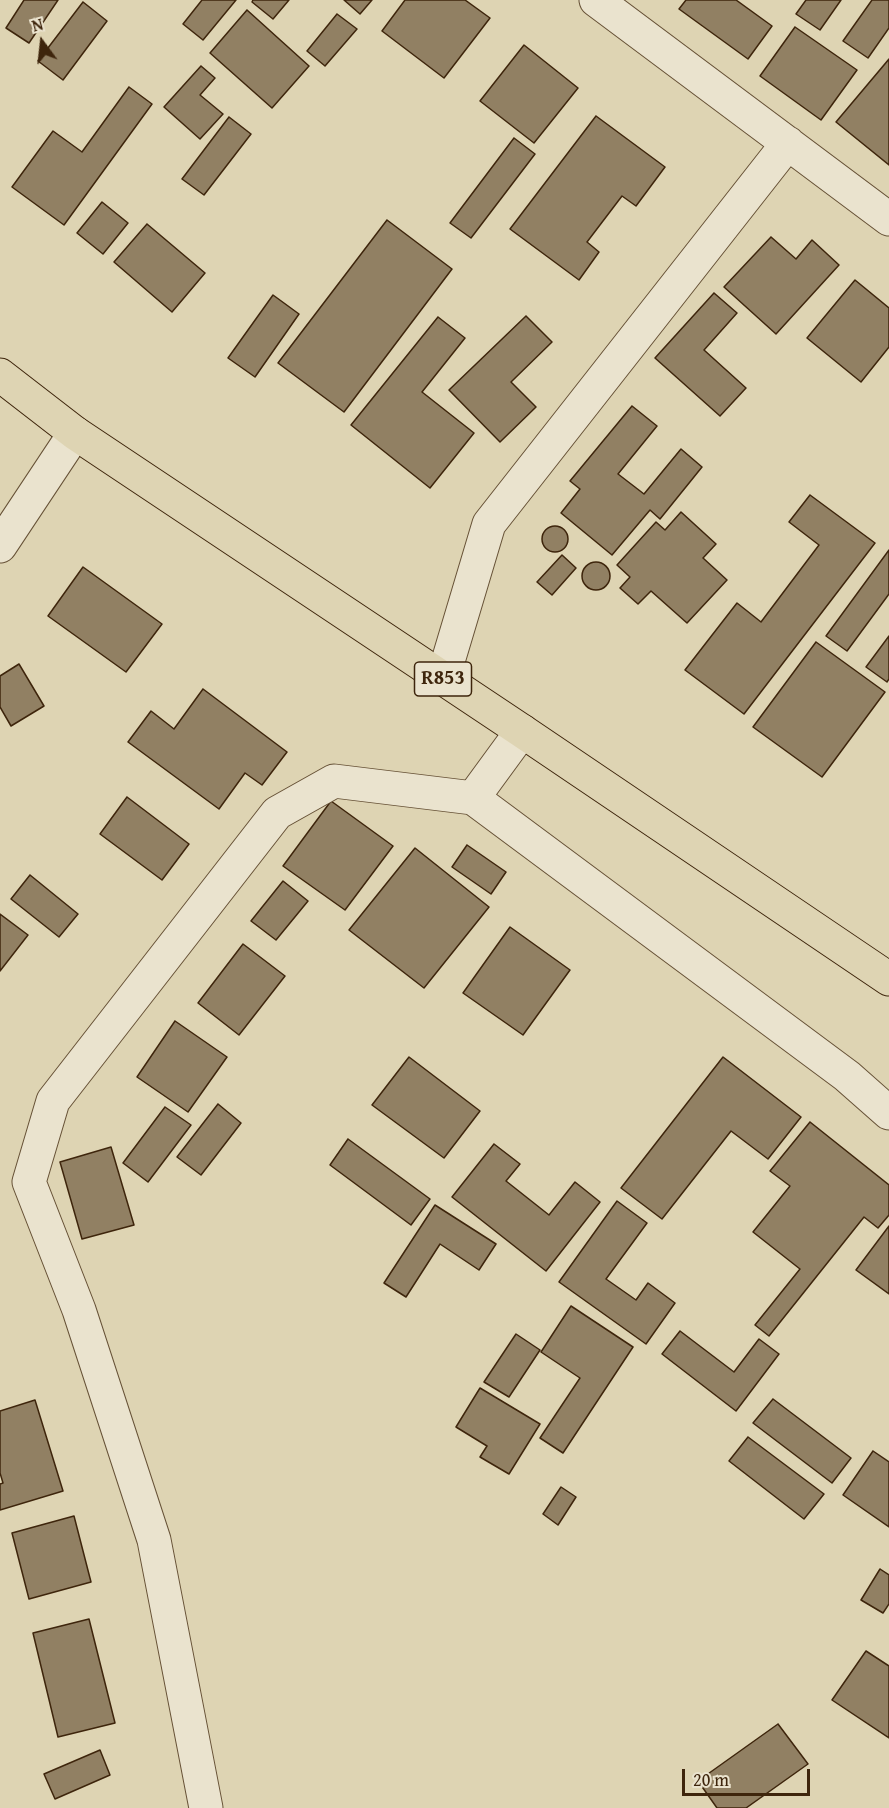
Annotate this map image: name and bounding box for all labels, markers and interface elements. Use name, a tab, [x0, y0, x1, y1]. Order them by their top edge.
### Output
north arrow	[12, 12, 72, 72]
text: N	[29, 12, 46, 38]
road number: R853	[414, 662, 472, 696]
scale bar	[685, 1757, 812, 1795]
text: 20 m	[693, 1766, 729, 1793]

